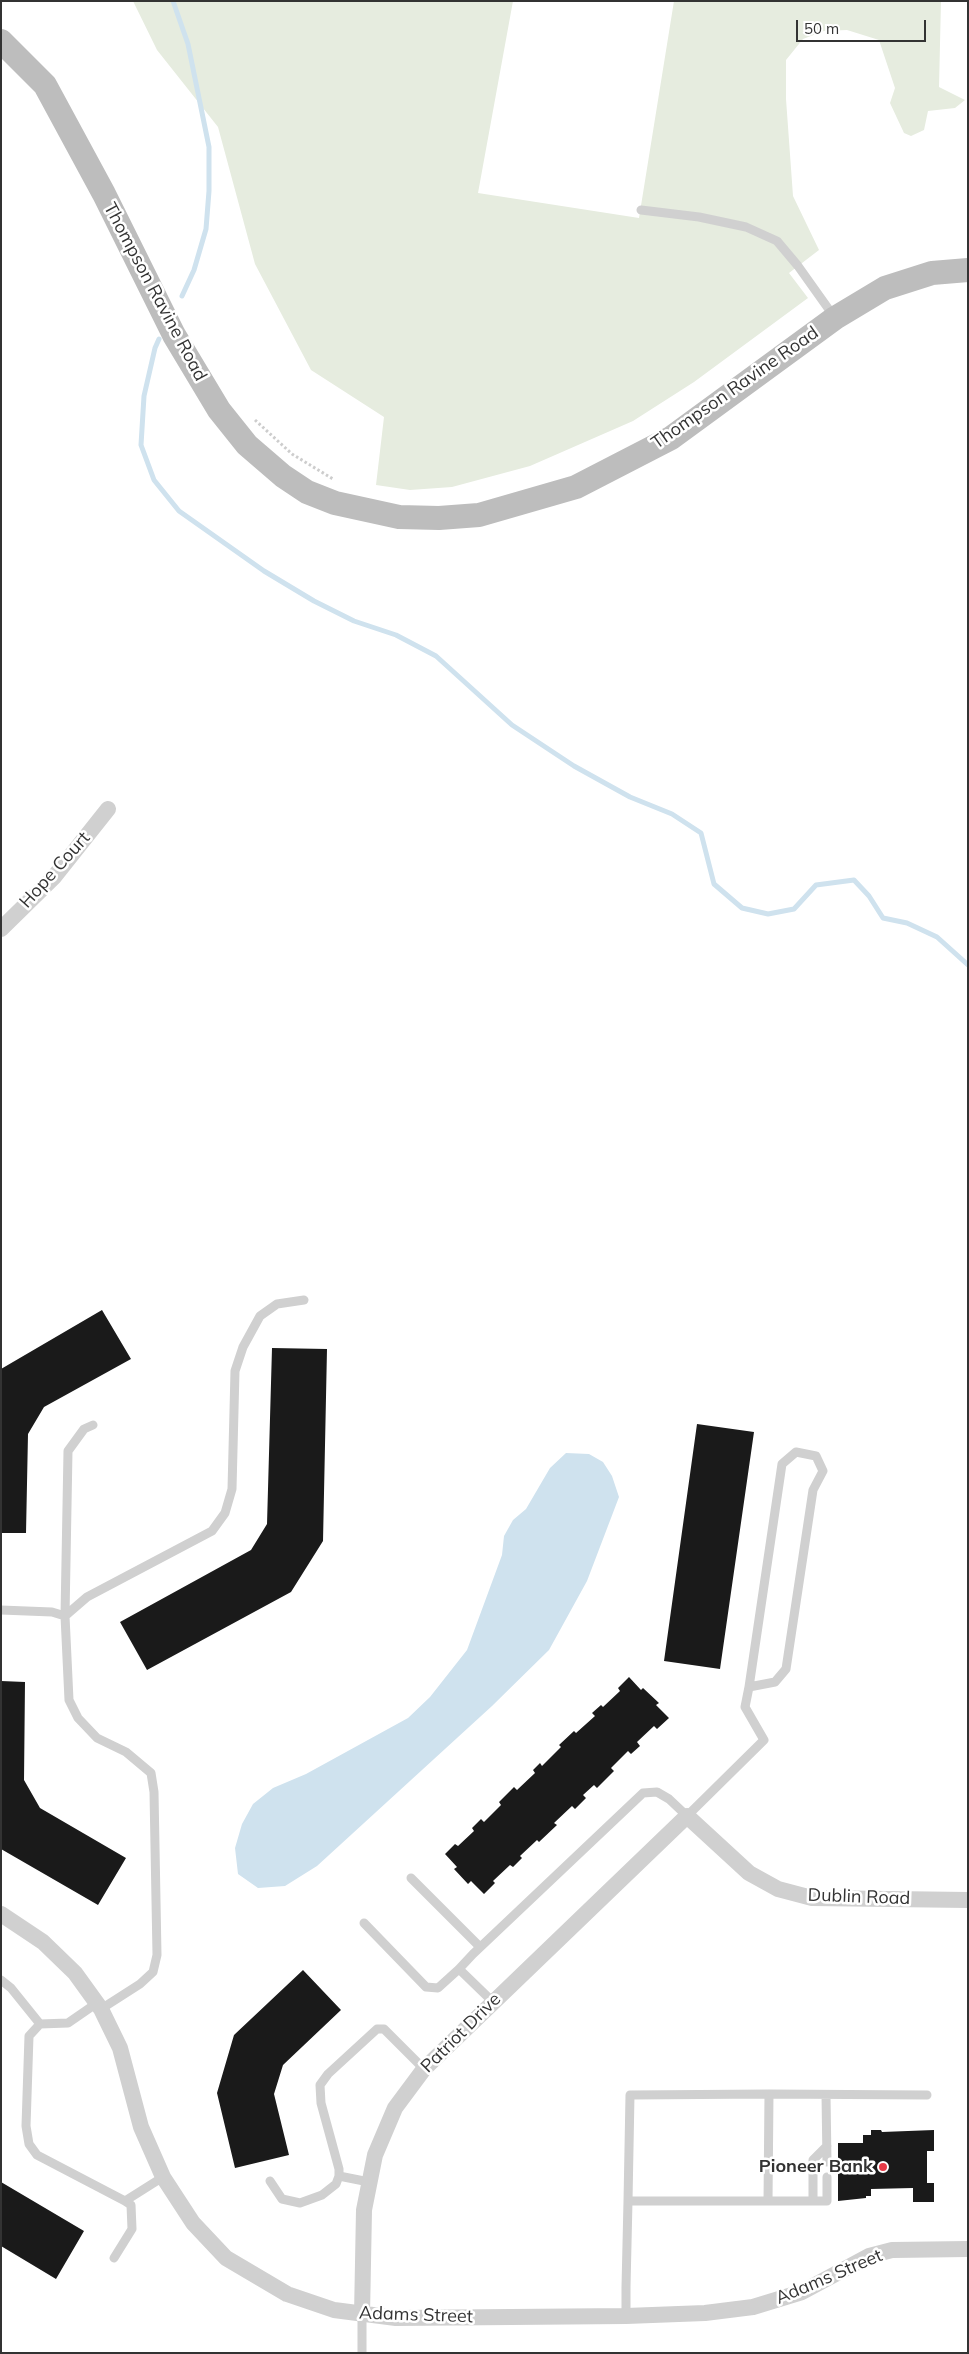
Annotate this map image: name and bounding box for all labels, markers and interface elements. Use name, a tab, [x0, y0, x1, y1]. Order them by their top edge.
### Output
scale bar	[799, 10, 929, 42]
text: 50 m	[804, 19, 839, 38]
street label: Thompson Ravine Road	[99, 199, 211, 385]
street label: Thompson Ravine Road	[647, 322, 823, 454]
street label: Hope Court	[15, 827, 95, 913]
street label: Dublin Road	[807, 1884, 911, 1910]
street label: Patriot Drive	[417, 1989, 505, 2077]
place label: Pioneer Bank	[759, 2156, 873, 2178]
marker: Pioneer Bank	[877, 2161, 889, 2173]
street label: Adams Street	[772, 2245, 886, 2309]
street label: Adams Street	[359, 2302, 473, 2328]

